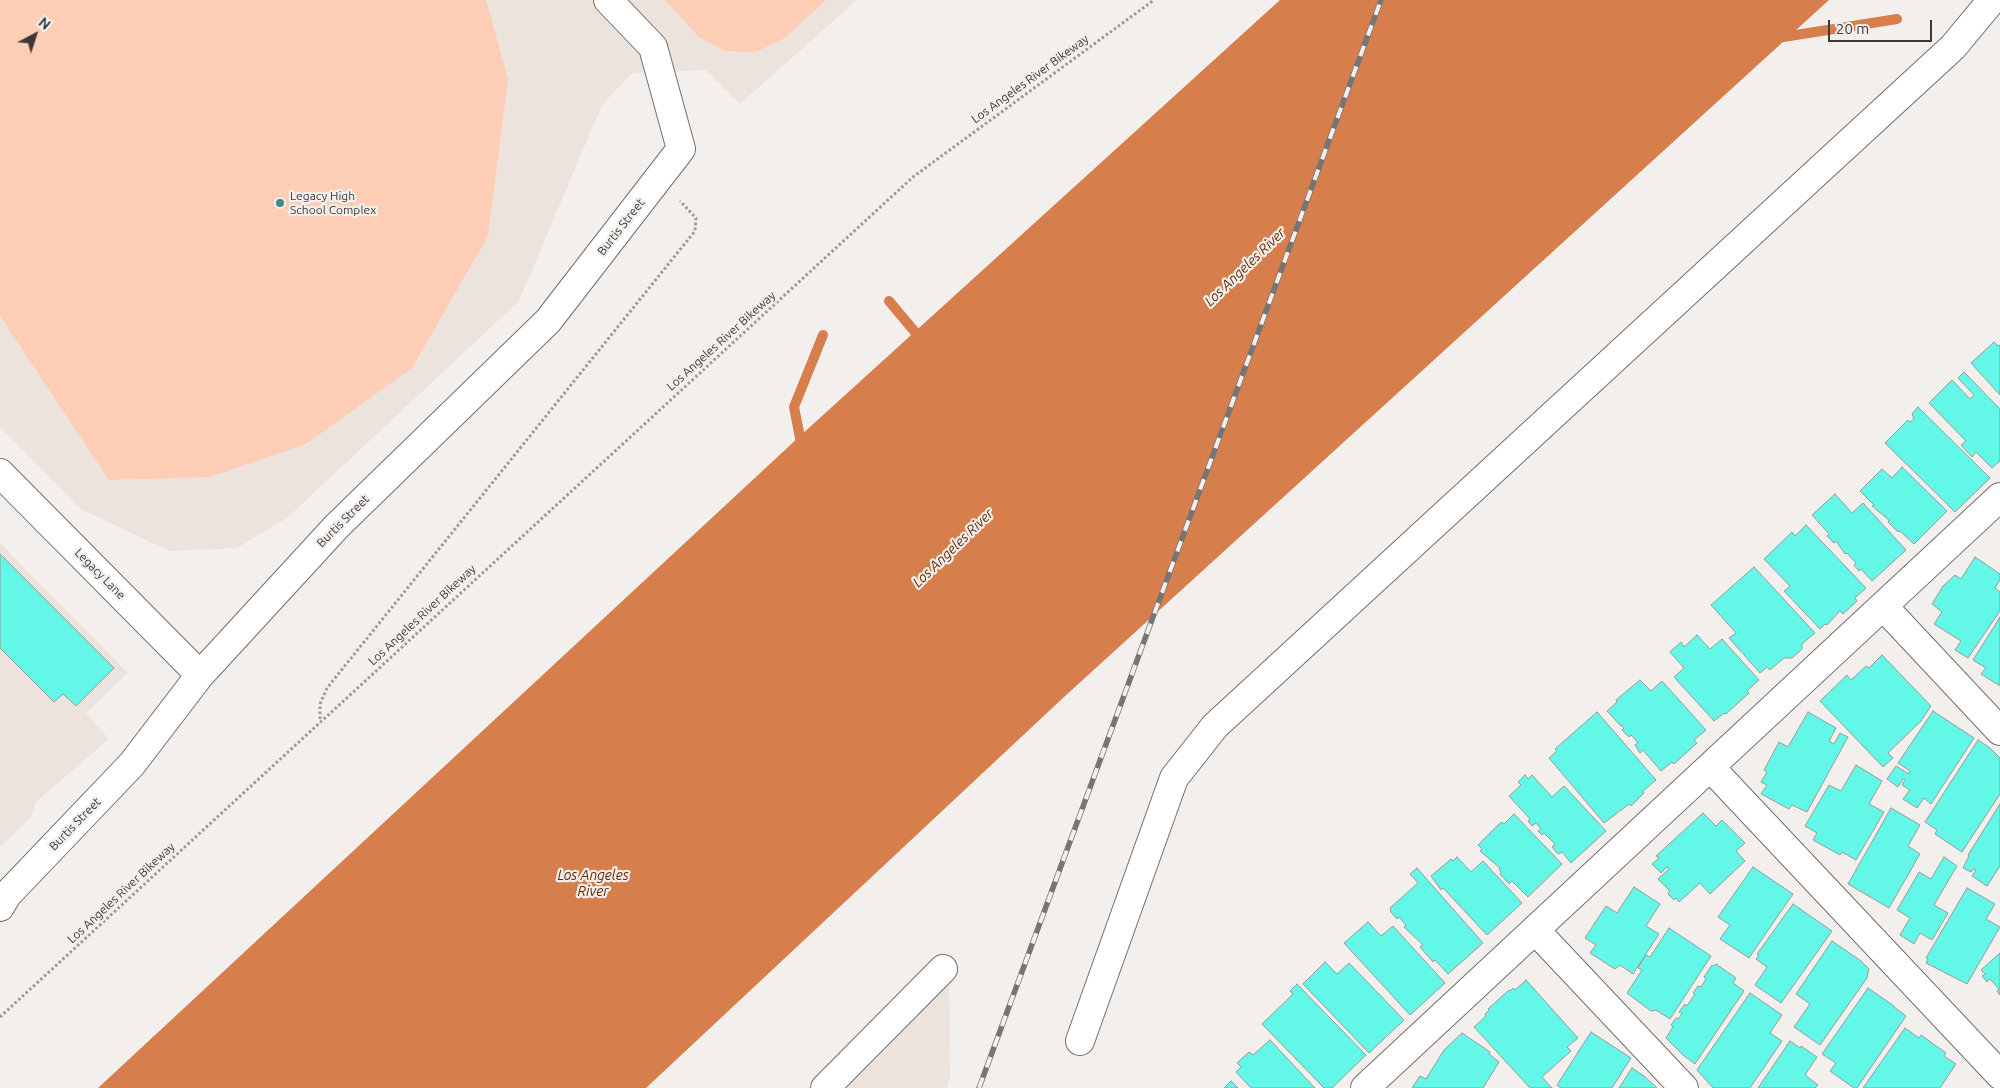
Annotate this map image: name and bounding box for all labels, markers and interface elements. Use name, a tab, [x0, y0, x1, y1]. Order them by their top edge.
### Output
north arrow	[10, 10, 60, 60]
scale bar	[1830, 10, 1934, 42]
text: N	[35, 14, 54, 33]
text: 20 m	[1836, 20, 1869, 37]
street label: Los Angeles River Bikeway	[969, 32, 1091, 126]
place label: Legacy High School Complex	[290, 189, 376, 217]
street label: Burtis Street	[594, 196, 648, 258]
marker: Legacy High School Complex	[274, 197, 286, 209]
water label: Los Angeles River	[1201, 224, 1289, 310]
street label: Los Angeles River Bikeway	[664, 288, 778, 394]
street label: Burtis Street	[314, 492, 372, 550]
water label: Los Angeles River	[909, 505, 997, 591]
street label: Legacy Lane	[72, 546, 128, 602]
street label: Los Angeles River Bikeway	[365, 562, 479, 668]
street label: Burtis Street	[46, 795, 104, 853]
street label: Los Angeles River Bikeway	[64, 840, 178, 946]
water label: Los Angeles River	[557, 867, 629, 900]

